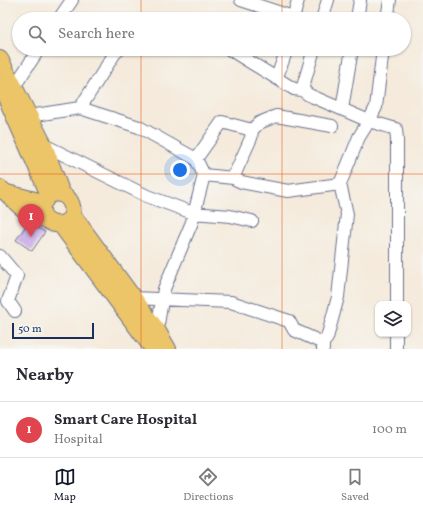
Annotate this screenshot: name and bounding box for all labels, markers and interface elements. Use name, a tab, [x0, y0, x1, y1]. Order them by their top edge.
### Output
search box	[12, 12, 411, 56]
icon: search	[26, 23, 48, 45]
text: Search here	[58, 24, 135, 45]
your location	[170, 160, 190, 180]
pin: 1	[18, 204, 44, 237]
map controls	[375, 301, 411, 337]
button: layers	[375, 301, 411, 337]
scale bar	[12, 321, 94, 340]
text: 50 m	[18, 322, 42, 337]
text: Nearby	[16, 364, 74, 387]
text: Smart Care Hospital	[54, 410, 197, 431]
text: 1	[26, 421, 32, 439]
text: 100 m	[372, 421, 407, 439]
text: Hospital	[54, 431, 103, 449]
tab: Map	[54, 466, 76, 505]
tab: Directions	[183, 466, 234, 505]
tab: Saved	[341, 466, 369, 505]

